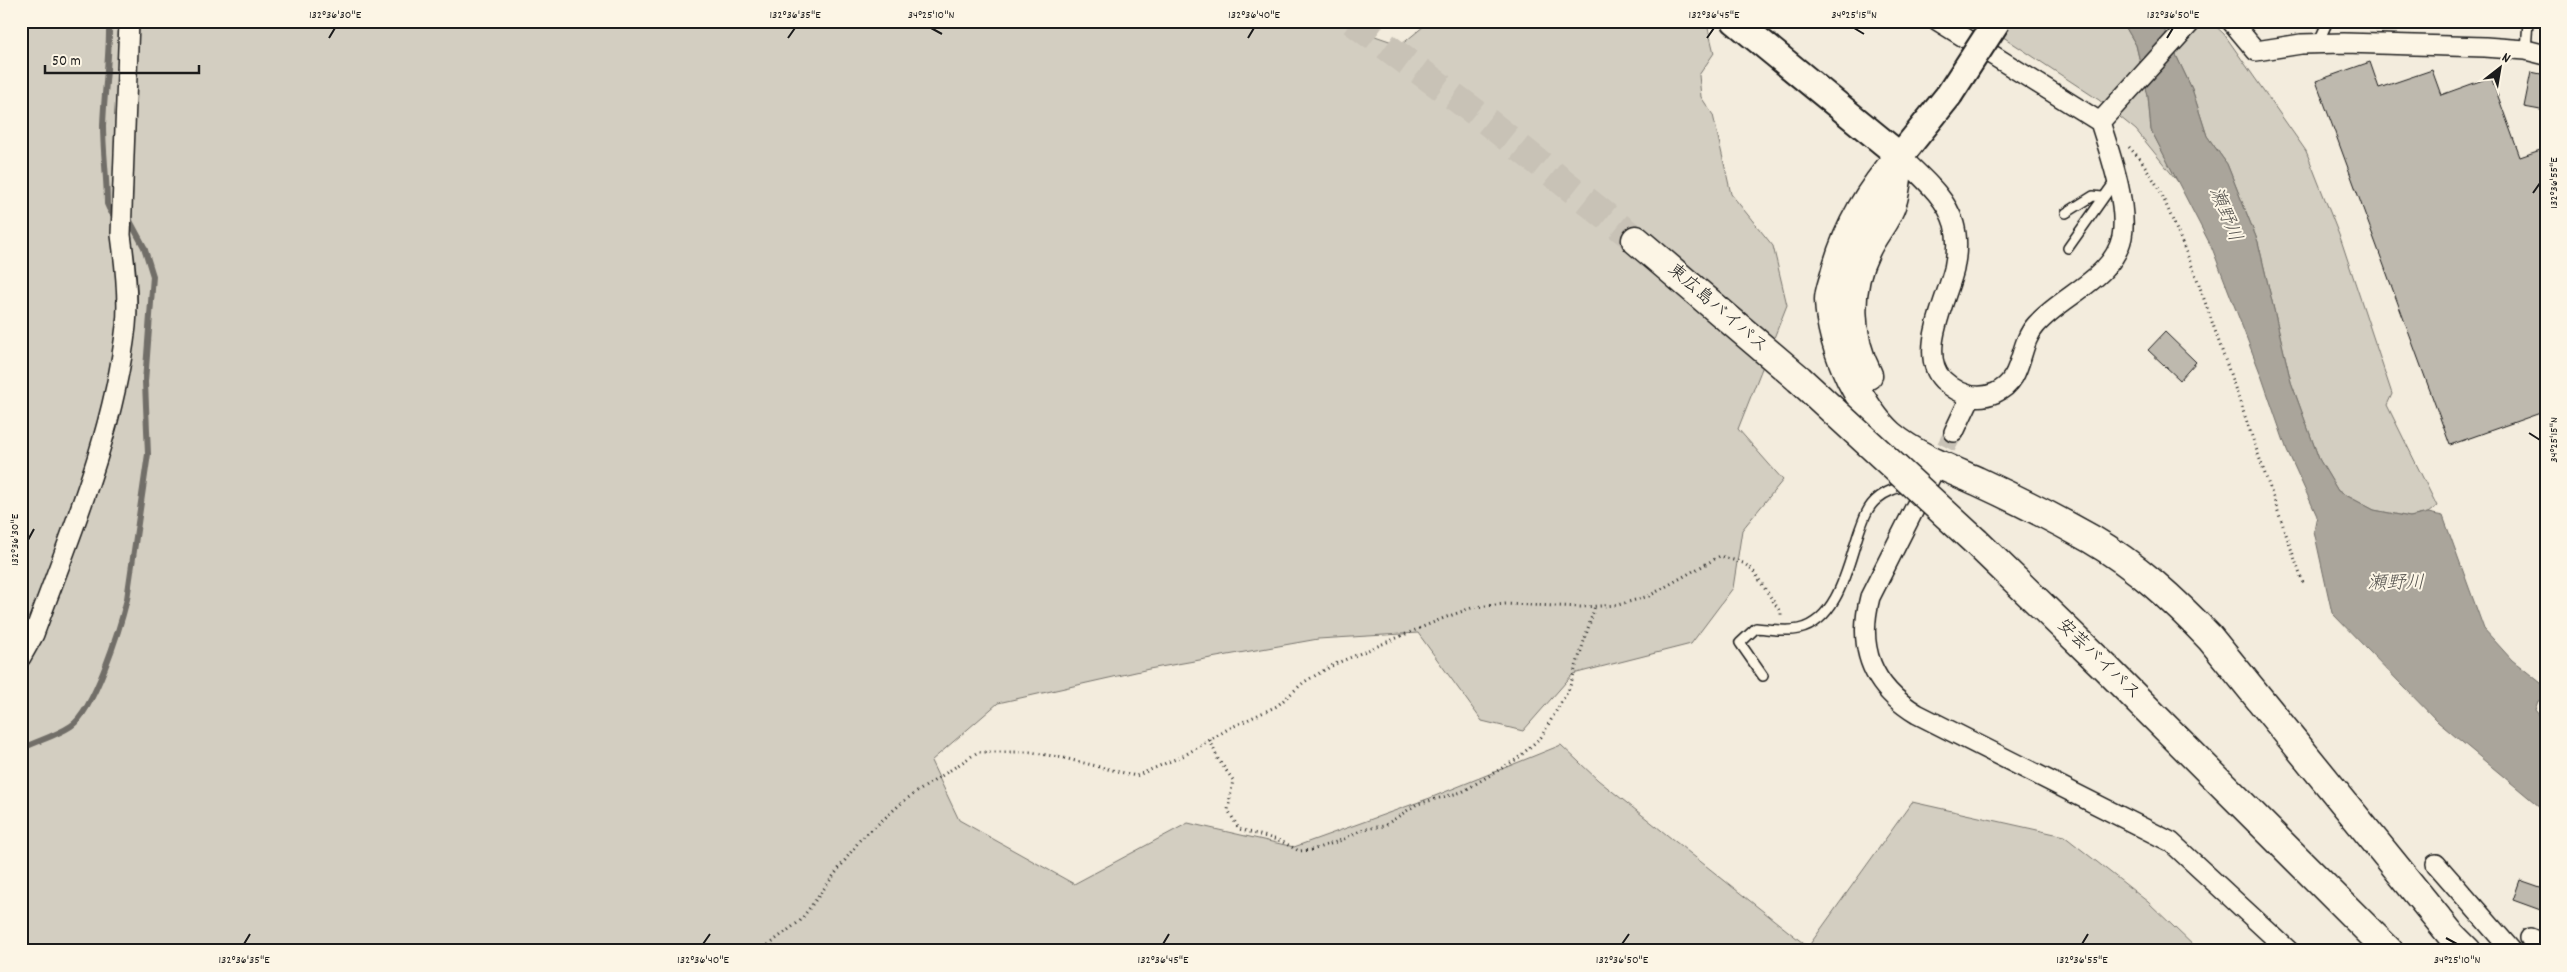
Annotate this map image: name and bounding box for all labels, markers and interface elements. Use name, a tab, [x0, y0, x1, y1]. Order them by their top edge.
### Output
text: 132°36'30"E	[309, 7, 362, 24]
text: 132°36'35"E	[769, 7, 821, 24]
text: 34°25'10"N	[908, 7, 954, 24]
text: 132°36'40"E	[1228, 7, 1280, 24]
text: 132°36'45"E	[1689, 7, 1740, 24]
text: 34°25'15"N	[1831, 7, 1877, 24]
text: 132°36'50"E	[2147, 7, 2200, 24]
scale bar	[45, 42, 199, 74]
north arrow	[2474, 42, 2524, 92]
text: N	[2498, 48, 2514, 69]
text: 50 m	[52, 51, 81, 73]
text: 132°36'55"E	[2546, 157, 2563, 209]
water label: 瀬野川	[2201, 184, 2247, 246]
street label: 東広島バイパス	[1661, 258, 1773, 360]
text: 34°25'15"N	[2546, 417, 2563, 463]
text: 132°36'30"E	[7, 513, 24, 566]
water label: 瀬野川	[2367, 571, 2425, 598]
street label: 安芸バイパス	[2051, 614, 2145, 706]
text: 132°36'35"E	[218, 952, 270, 969]
text: 132°36'40"E	[677, 952, 729, 969]
text: 132°36'45"E	[1138, 952, 1189, 969]
text: 132°36'50"E	[1596, 952, 1649, 969]
text: 132°36'55"E	[2056, 952, 2108, 969]
text: 34°25'10"N	[2434, 952, 2480, 969]

